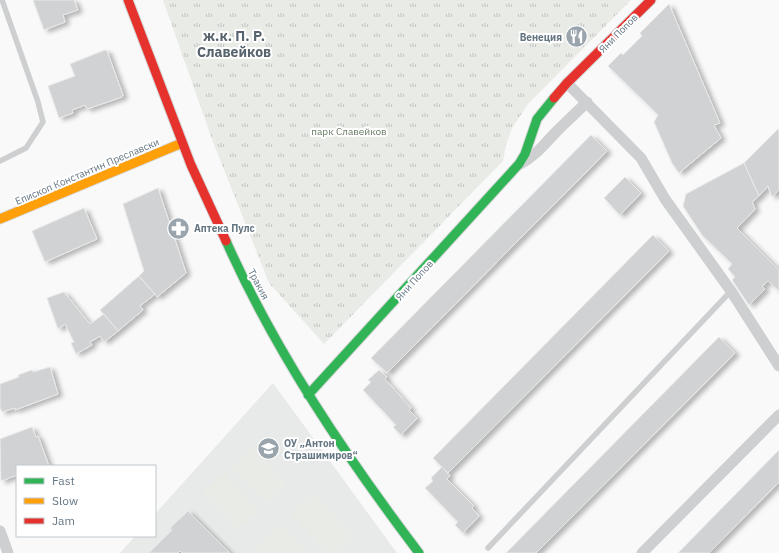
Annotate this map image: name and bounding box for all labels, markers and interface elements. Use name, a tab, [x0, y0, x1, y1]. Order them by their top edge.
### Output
street label: Яни Попов	[596, 11, 641, 56]
restaurant icon: Венеция	[564, 24, 590, 50]
district label: ж.к. П. Р. Славейков	[197, 27, 271, 61]
place label: Венеция	[520, 31, 562, 44]
park label: парк Славейков	[311, 125, 387, 138]
street label: Епископ Константин Преславски	[13, 135, 161, 208]
pharmacy icon: Аптека Пулс	[166, 215, 192, 241]
place label: Аптека Пулс	[194, 222, 255, 235]
street label: Яни Попов	[393, 257, 436, 303]
street label: Тракия	[245, 267, 272, 302]
school or university icon: ОУ „Антон Страшимиров“	[255, 436, 281, 462]
place label: ОУ „Антон Страшимиров“	[284, 437, 358, 462]
legend	[16, 465, 156, 537]
text: Fast	[52, 473, 75, 488]
text: Slow	[52, 493, 78, 508]
text: Jam	[52, 513, 75, 528]

